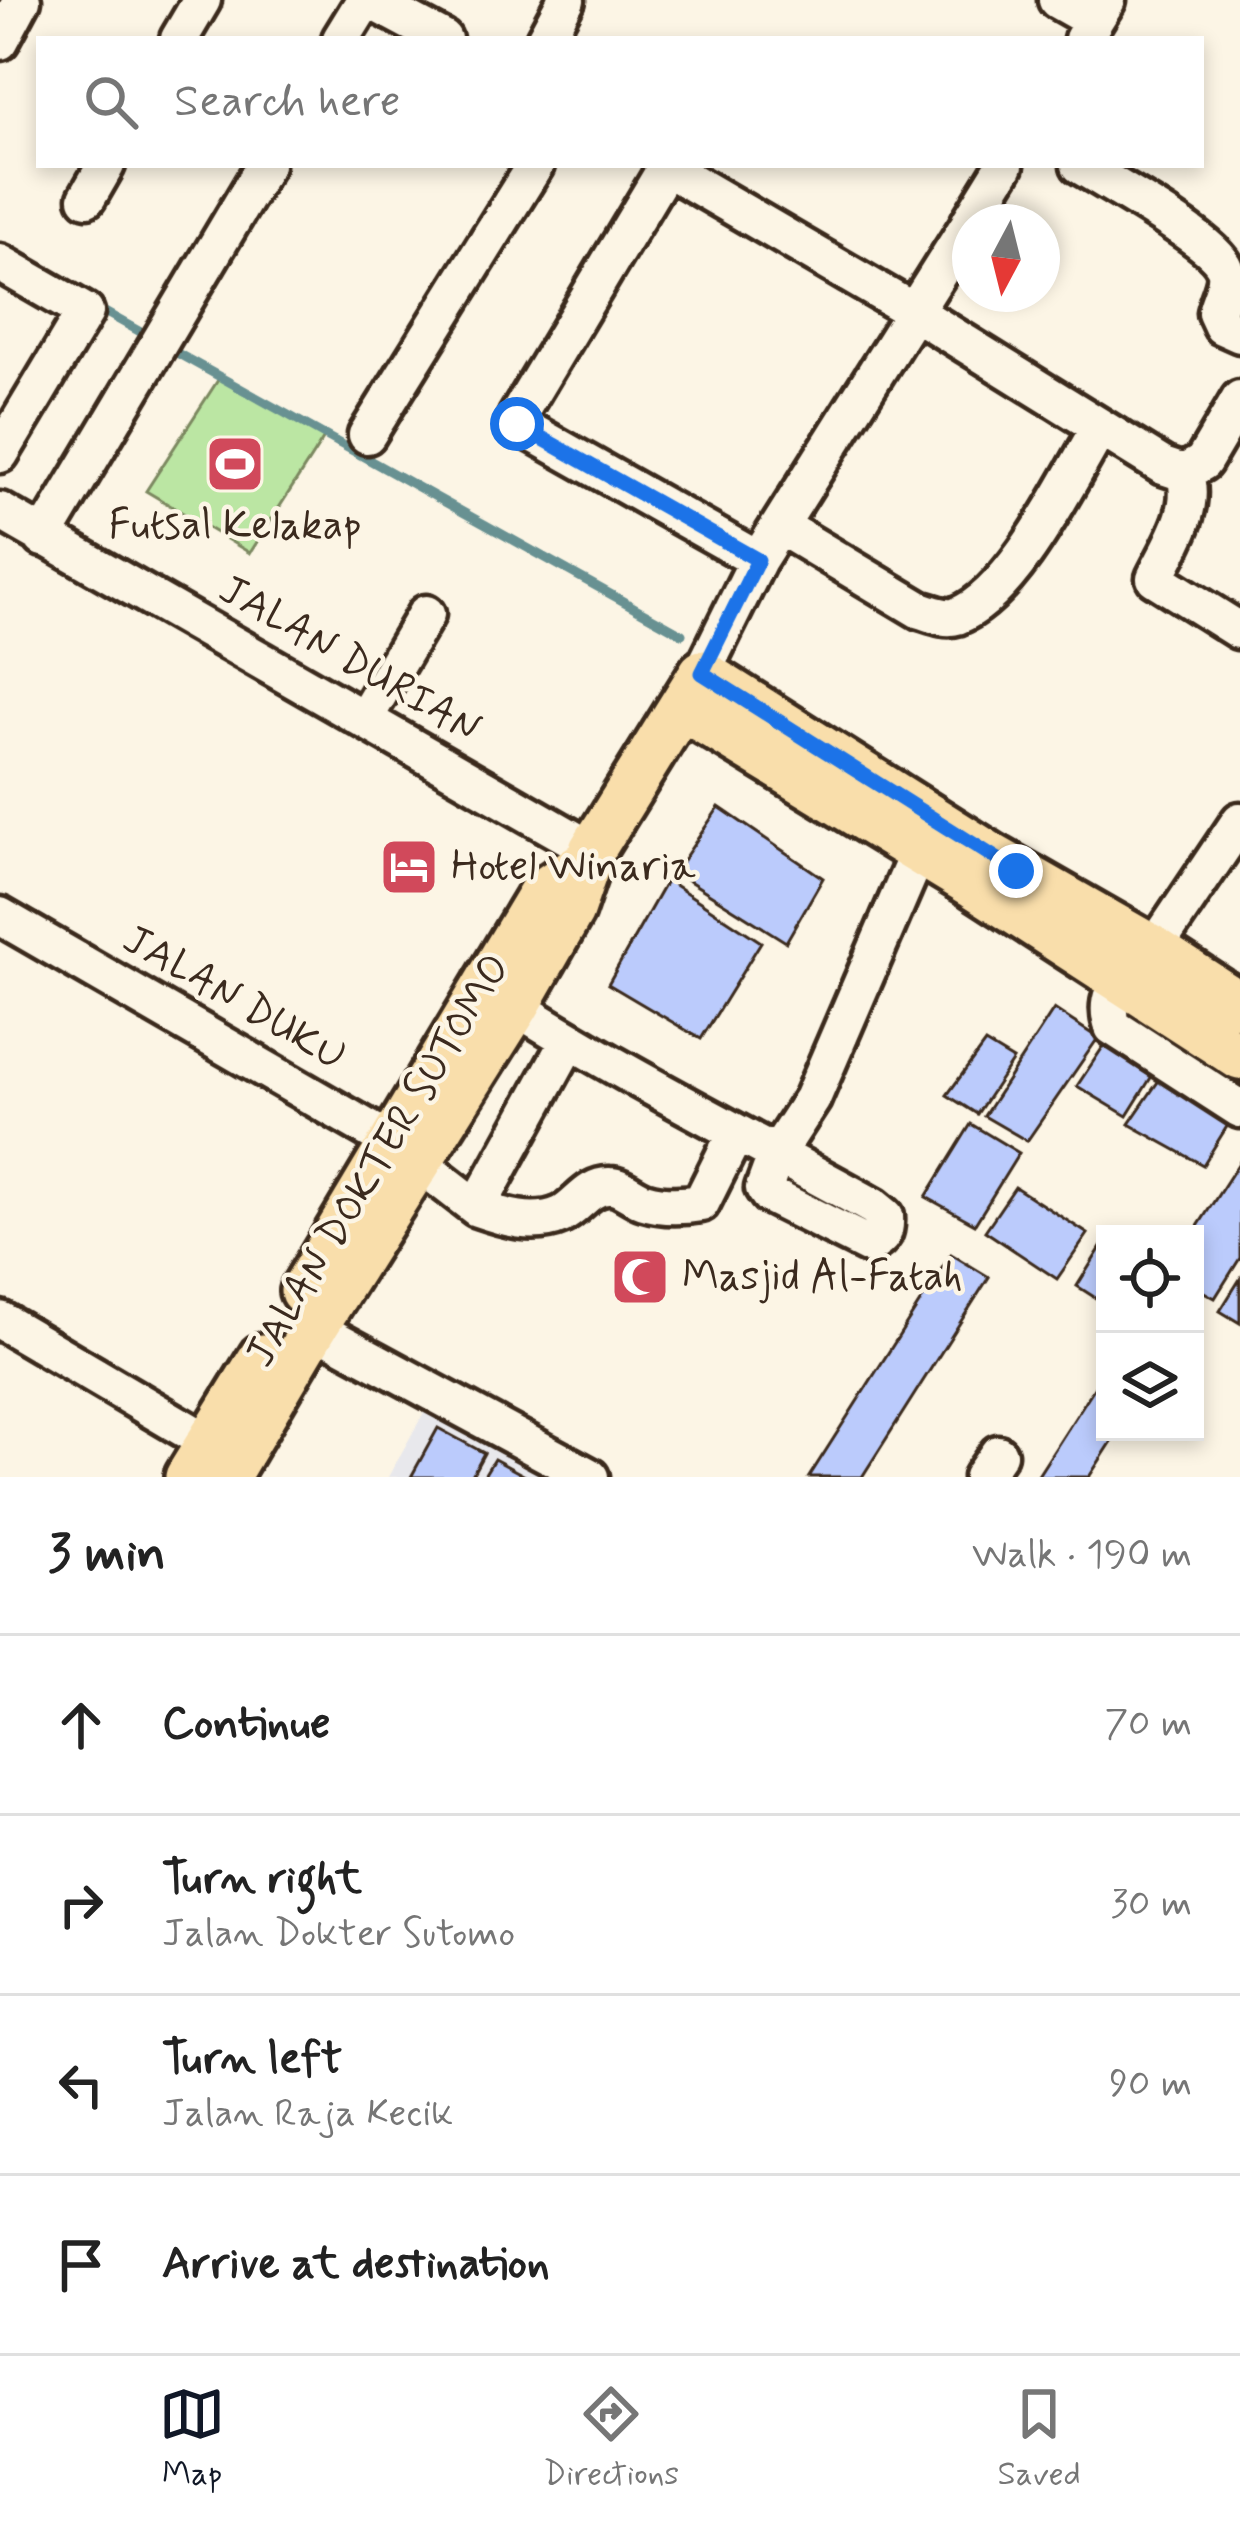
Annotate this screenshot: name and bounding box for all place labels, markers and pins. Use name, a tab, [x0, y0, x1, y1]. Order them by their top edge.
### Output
sports icon: Futsal Kelakap	[204, 433, 266, 495]
place label: Futsal Kelakap	[109, 499, 361, 554]
hotel icon: Hotel Winaria	[378, 836, 440, 898]
place label: Hotel Winaria	[451, 840, 696, 895]
mosque icon: Masjid Al-Fatah	[609, 1246, 671, 1308]
place label: Masjid Al-Fatah	[682, 1250, 963, 1305]

